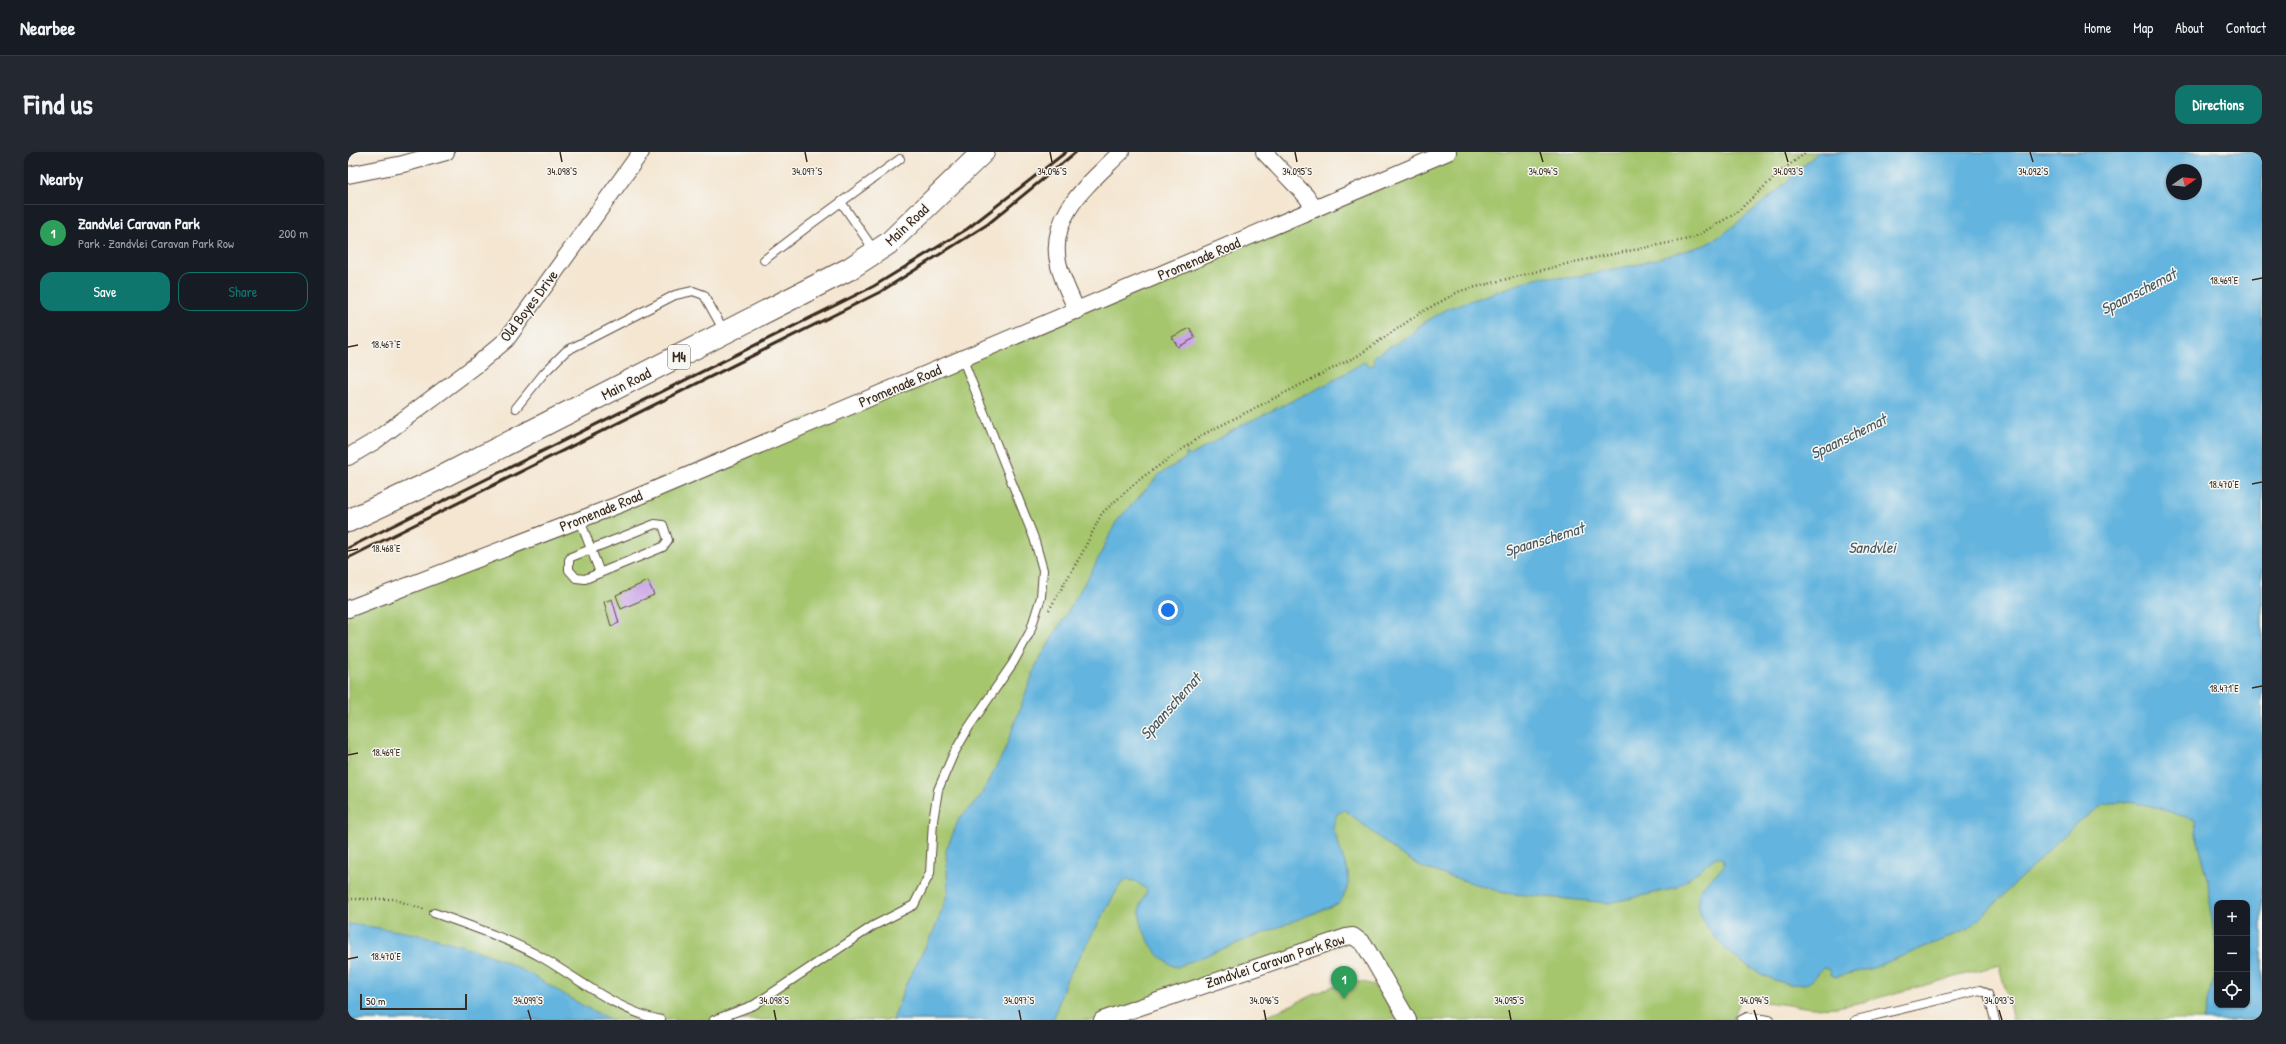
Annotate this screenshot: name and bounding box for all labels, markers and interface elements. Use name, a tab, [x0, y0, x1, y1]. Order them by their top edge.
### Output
text: Nearbee	[20, 15, 75, 41]
text: Home	[2084, 18, 2111, 37]
text: Map	[2133, 18, 2153, 37]
text: About	[2175, 18, 2204, 37]
text: Contact	[2226, 18, 2266, 37]
text: Find us	[24, 85, 93, 123]
button: Directions	[2175, 85, 2262, 124]
north arrow	[2166, 164, 2202, 200]
text: 34.098°S	[547, 165, 577, 178]
text: 34.097°S	[792, 165, 823, 178]
text: 34.096°S	[1037, 165, 1067, 178]
text: 34.095°S	[1282, 165, 1312, 178]
text: 34.094°S	[1528, 165, 1558, 178]
text: 34.093°S	[1773, 165, 1803, 178]
text: 34.092°S	[2018, 165, 2048, 178]
text: Nearby	[40, 167, 83, 190]
street label: Main Road	[880, 199, 933, 250]
text: Zandvlei Caravan Park	[78, 213, 200, 234]
text: 1	[51, 224, 55, 242]
text: 200 m	[278, 224, 308, 242]
street label: Promenade Road	[1154, 232, 1243, 285]
text: Park · Zandvlei Caravan Park Row	[78, 234, 234, 252]
water label: Spaanschemat	[2096, 261, 2182, 319]
street label: Old Boyes Drive	[495, 265, 563, 346]
button: Save	[40, 272, 170, 311]
button: Share	[178, 272, 308, 311]
text: 18.469°E	[2210, 274, 2239, 287]
text: 18.467°E	[371, 338, 401, 351]
road number: M4	[668, 345, 690, 369]
street label: Promenade Road	[855, 359, 944, 412]
street label: Main Road	[597, 362, 654, 405]
water label: Spaanschemat	[1806, 407, 1892, 464]
text: 18.470°E	[2209, 478, 2240, 491]
street label: Promenade Road	[556, 484, 646, 537]
water label: Spaanschemat	[1502, 516, 1589, 562]
water label: Sandvlei	[1848, 536, 1897, 558]
text: 18.468°E	[372, 542, 401, 555]
your location	[1158, 600, 1178, 620]
water label: Spaanschemat	[1134, 666, 1207, 744]
text: 18.471°E	[2209, 682, 2239, 695]
text: 18.469°E	[372, 746, 401, 759]
map controls	[2214, 900, 2250, 1008]
button: +	[2214, 900, 2250, 936]
street label: Zandvlei Caravan Park Row	[1203, 928, 1347, 993]
button: −	[2214, 936, 2250, 972]
text: 18.470°E	[371, 950, 402, 963]
pin: 1	[1331, 966, 1357, 999]
button: locate	[2214, 972, 2250, 1008]
scale bar	[360, 992, 467, 1011]
text: 50 m	[366, 994, 386, 1008]
text: 34.099°S	[513, 994, 543, 1007]
text: 34.098°S	[759, 994, 789, 1007]
text: 34.097°S	[1004, 994, 1035, 1007]
text: 34.096°S	[1249, 994, 1279, 1007]
text: 34.095°S	[1494, 994, 1524, 1007]
text: 34.094°S	[1739, 994, 1769, 1007]
text: 34.093°S	[1984, 994, 2014, 1007]

